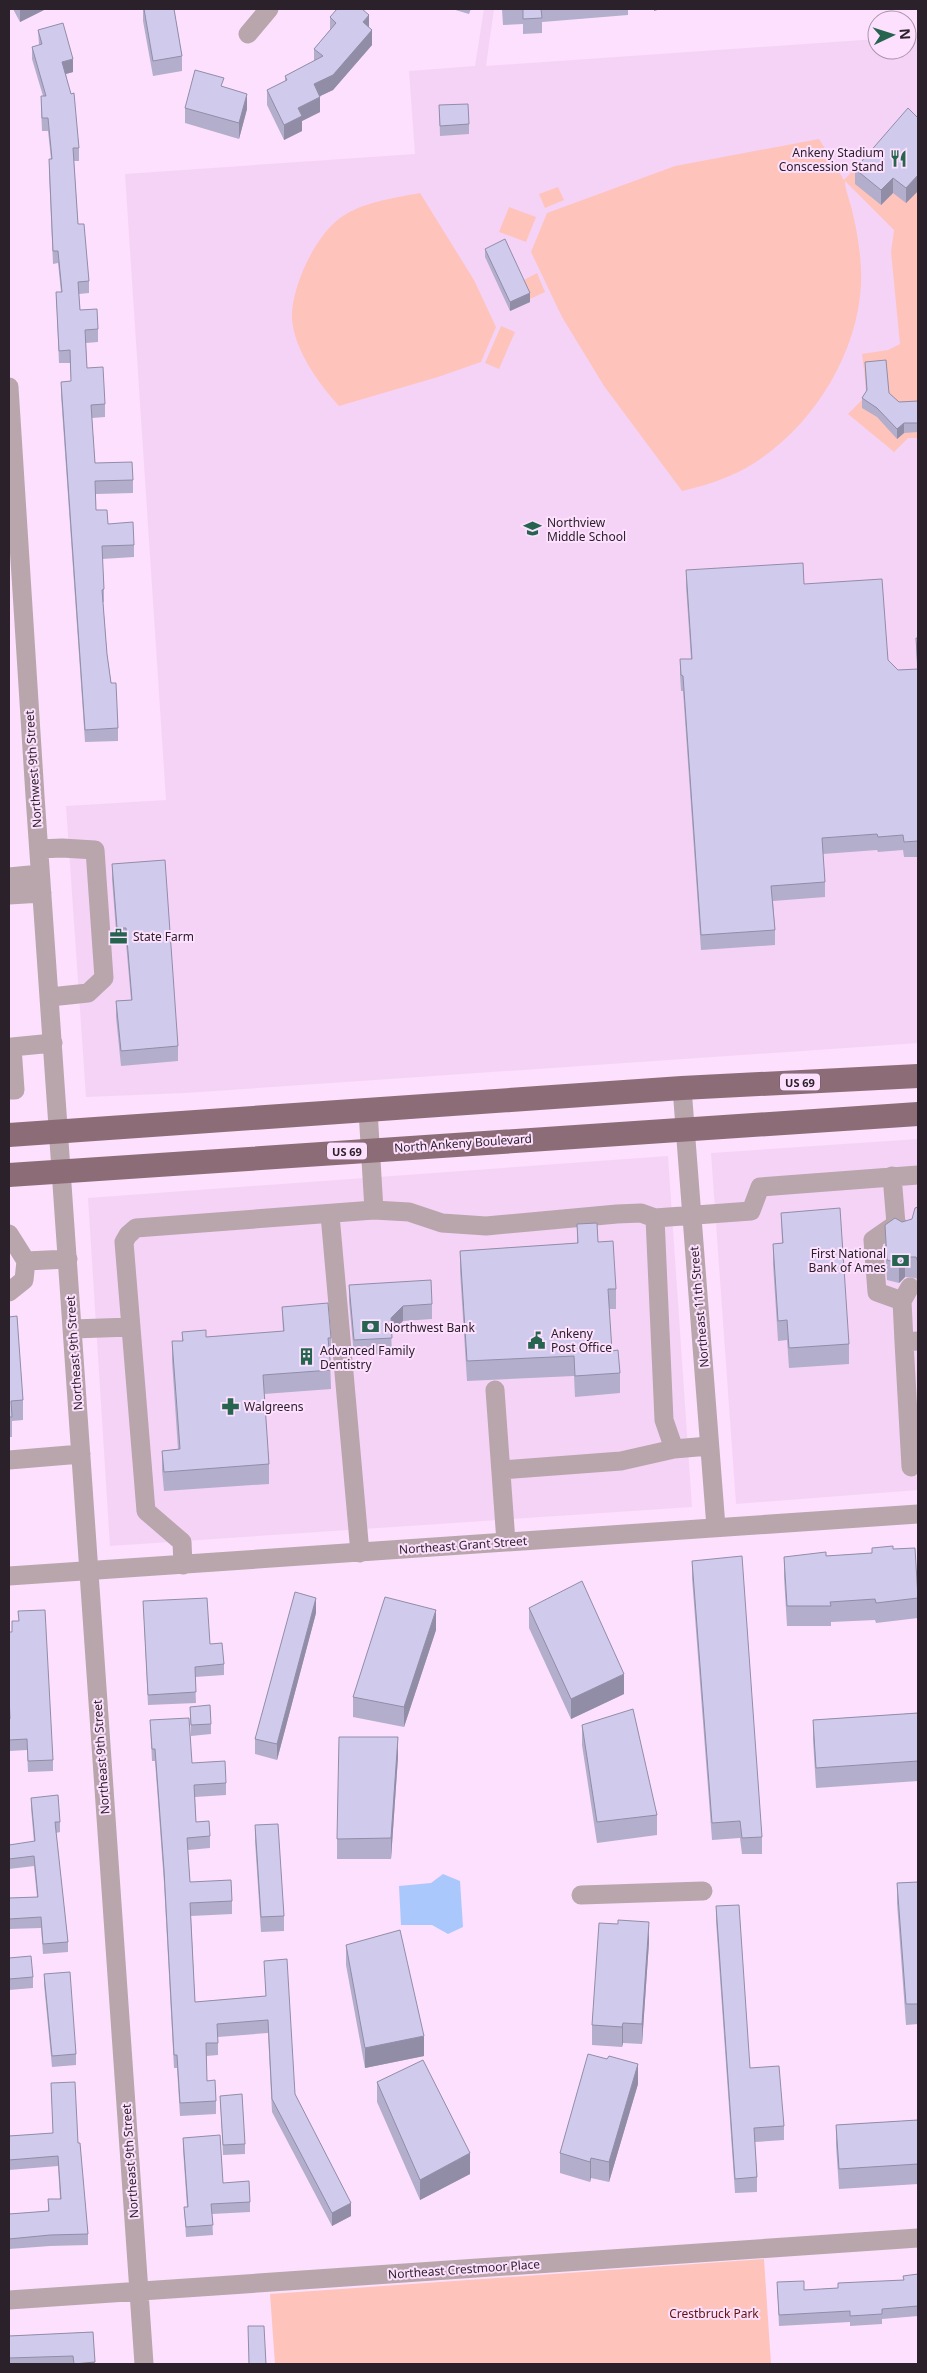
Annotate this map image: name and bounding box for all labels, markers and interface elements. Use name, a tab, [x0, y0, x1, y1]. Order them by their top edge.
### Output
north arrow	[867, 10, 917, 60]
text: N	[896, 28, 915, 40]
place label: Ankeny Stadium Conscession Stand	[779, 144, 884, 175]
restaurant icon: Ankeny Stadium Conscession Stand	[888, 149, 908, 169]
place label: Northview Middle School	[547, 514, 626, 545]
school or university icon: Northview Middle School	[523, 519, 543, 539]
street label: Northwest 9th Street	[20, 709, 46, 828]
office icon: State Farm	[109, 926, 129, 946]
place label: State Farm	[133, 928, 194, 945]
road number: US 69	[780, 1074, 820, 1090]
street label: North Ankeny Boulevard	[393, 1130, 533, 1156]
road number: US 69	[327, 1142, 367, 1160]
street label: Northeast 11th Street	[685, 1245, 713, 1368]
place label: First National Bank of Ames	[809, 1245, 886, 1276]
bank icon: First National Bank of Ames	[890, 1250, 910, 1270]
street label: Northeast 9th Street	[61, 1294, 86, 1411]
bank icon: Northwest Bank	[360, 1317, 380, 1337]
place label: Northwest Bank	[384, 1319, 475, 1336]
place label: Ankeny Post Office	[551, 1325, 612, 1356]
public building icon: Ankeny Post Office	[527, 1330, 547, 1350]
place label: Advanced Family Dentistry	[320, 1342, 416, 1373]
building icon: Advanced Family Dentistry	[296, 1347, 316, 1367]
pharmacy icon: Walgreens	[220, 1396, 240, 1416]
place label: Walgreens	[244, 1398, 304, 1415]
street label: Northeast Grant Street	[398, 1532, 528, 1558]
street label: Northeast 9th Street	[88, 1698, 113, 1815]
street label: Northeast 9th Street	[117, 2102, 142, 2219]
street label: Northeast Crestmoor Place	[387, 2255, 541, 2283]
park label: Crestbruck Park	[669, 2305, 759, 2322]

